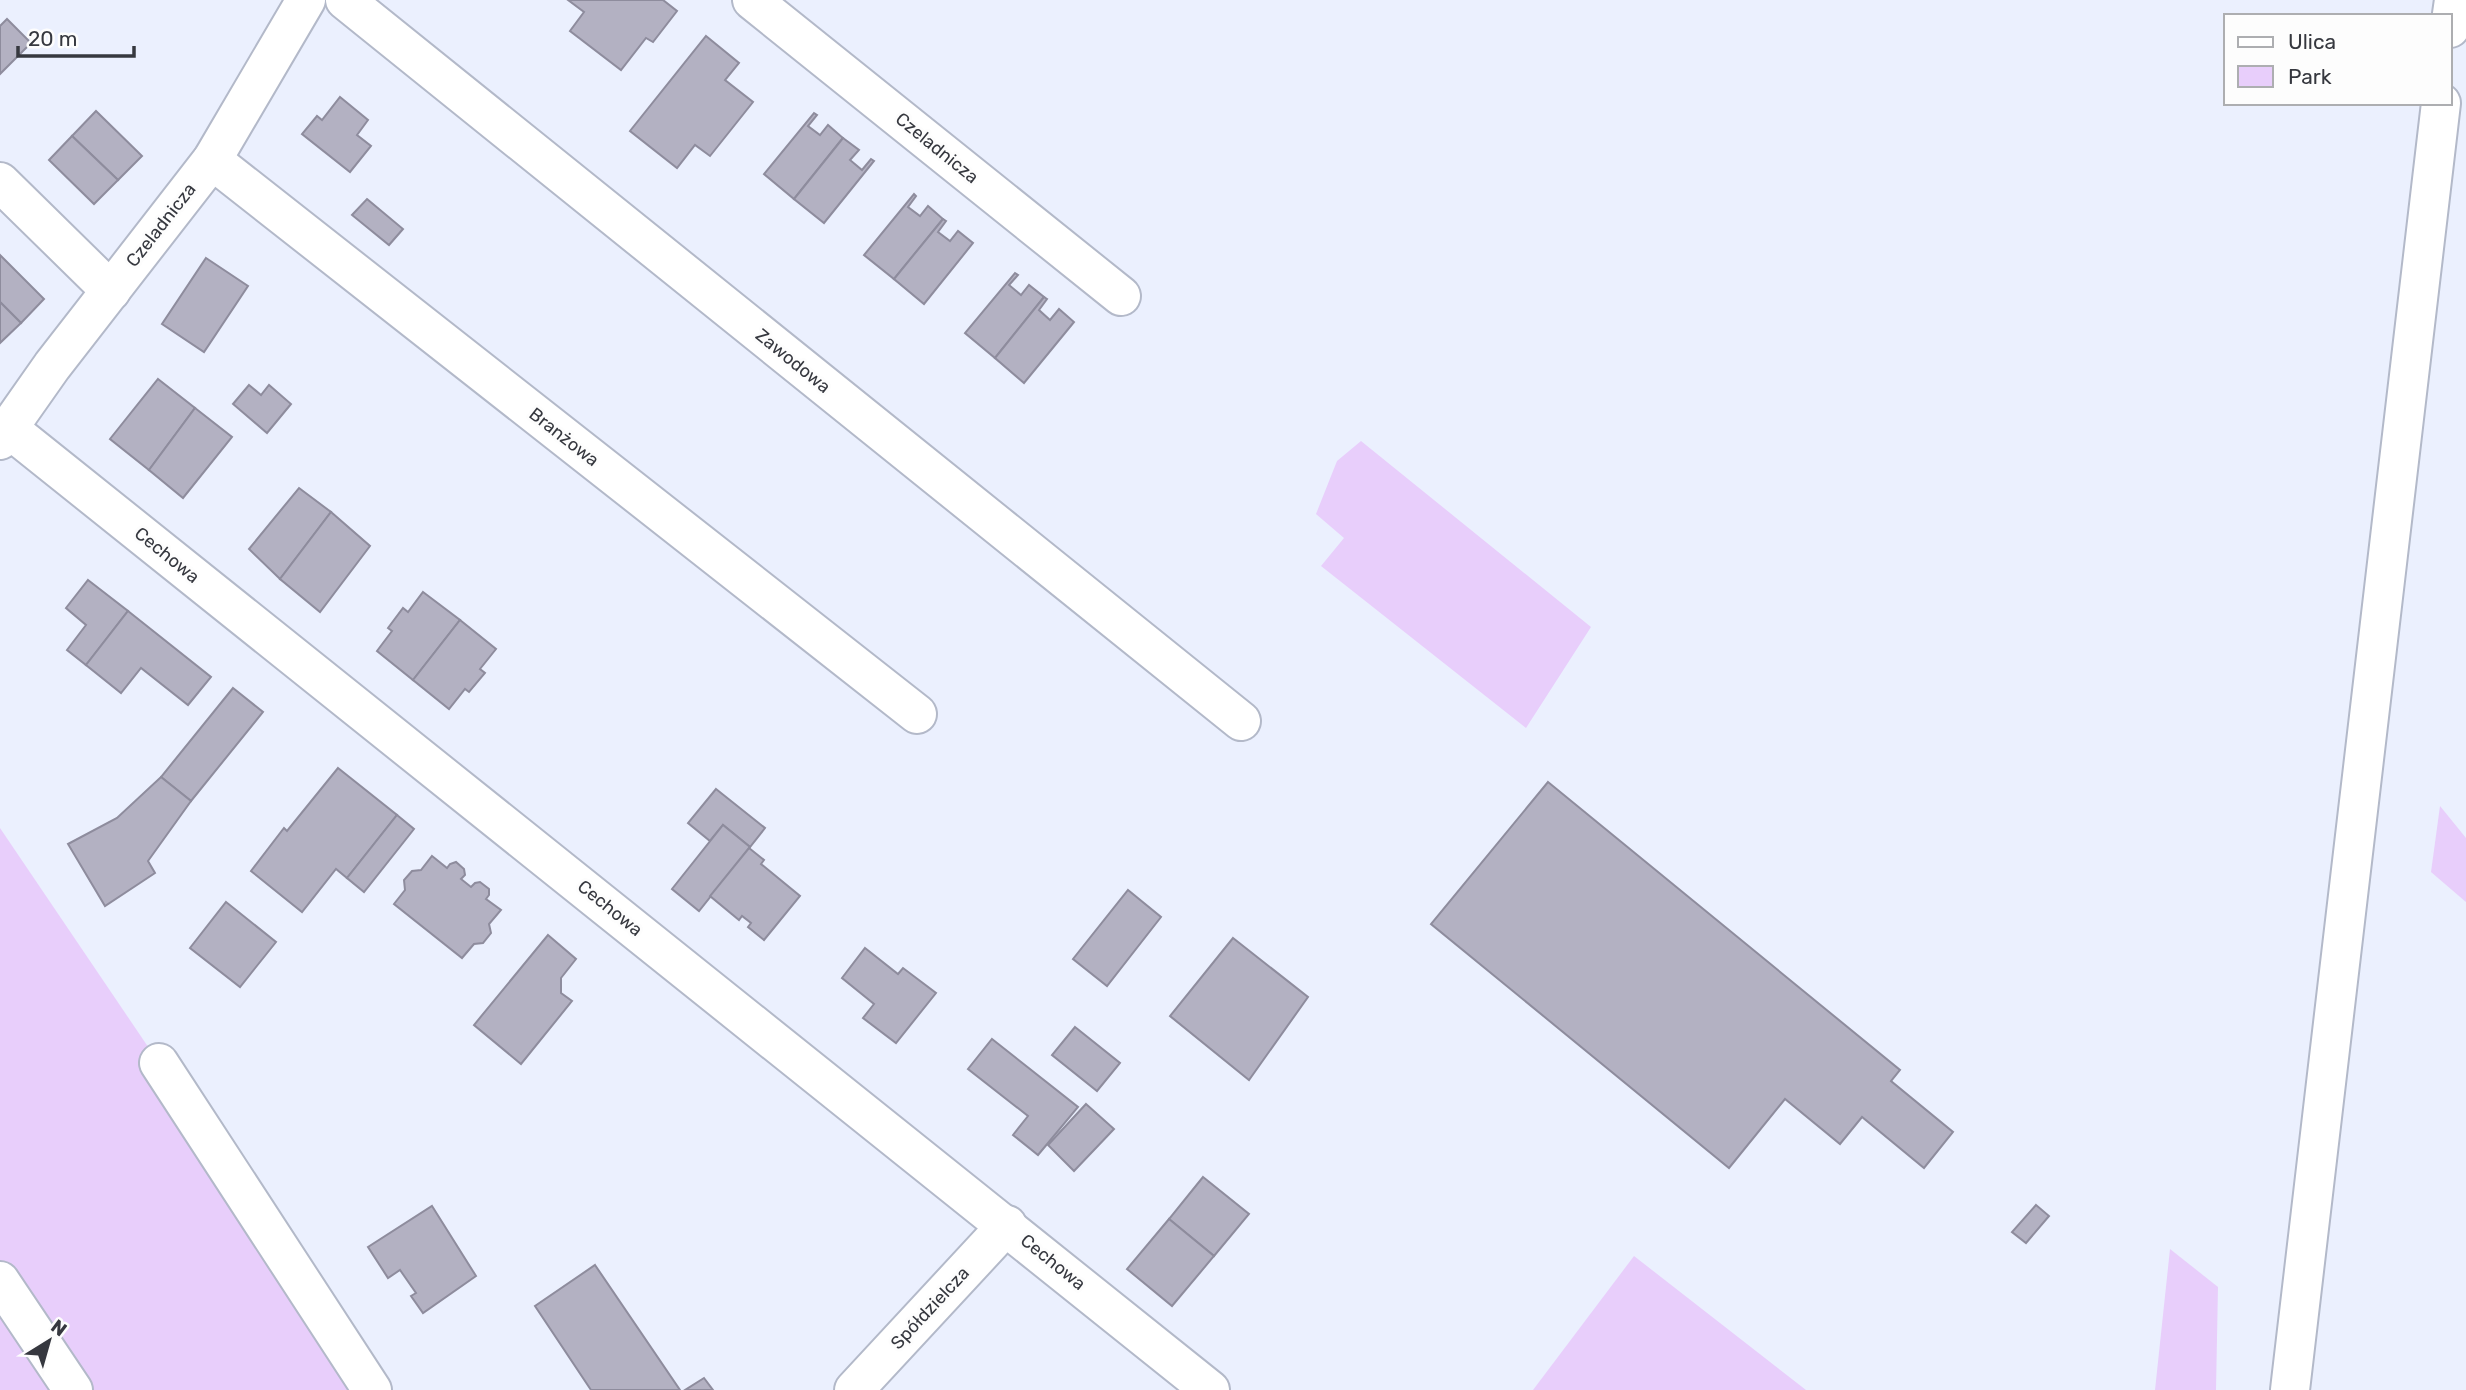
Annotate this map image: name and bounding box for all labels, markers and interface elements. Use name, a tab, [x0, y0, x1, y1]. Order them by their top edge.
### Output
scale bar	[18, 14, 133, 58]
legend	[2224, 14, 2452, 105]
text: 20 m	[28, 26, 77, 51]
text: Ulica	[2288, 29, 2336, 54]
text: Park	[2288, 64, 2332, 89]
street label: Czeladnicza	[891, 108, 983, 188]
street label: Czeladnicza	[121, 179, 201, 271]
street label: Zawodowa	[751, 324, 835, 398]
street label: Branżowa	[525, 403, 603, 471]
street label: Cechowa	[130, 522, 204, 588]
street label: Cechowa	[573, 875, 647, 941]
street label: Cechowa	[1016, 1229, 1090, 1295]
street label: Spółdzielcza	[886, 1262, 974, 1354]
north arrow	[14, 1306, 84, 1376]
text: N	[47, 1315, 71, 1341]

